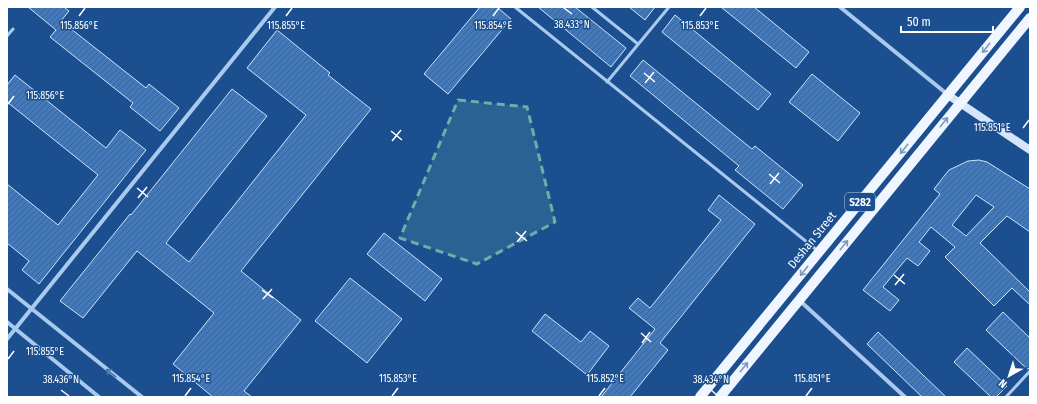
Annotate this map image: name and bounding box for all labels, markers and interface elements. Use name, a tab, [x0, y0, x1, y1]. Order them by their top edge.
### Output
scale bar	[901, 8, 993, 34]
text: 50 m	[907, 15, 931, 29]
text: 38.433°N	[554, 19, 590, 31]
text: 115.856°E	[60, 20, 98, 32]
text: 115.855°E	[267, 20, 305, 32]
text: 115.854°E	[474, 20, 512, 32]
text: 115.853°E	[681, 20, 719, 32]
one-way arrow	[982, 43, 991, 53]
text: 115.856°E	[26, 90, 64, 102]
one-way arrow	[940, 117, 949, 128]
text: 115.851°E	[974, 122, 1011, 134]
one-way arrow	[899, 143, 908, 154]
road number: S282	[845, 193, 875, 211]
street label: Deshan Street	[785, 209, 839, 271]
one-way arrow	[840, 239, 849, 250]
one-way arrow	[799, 265, 808, 276]
text: 115.855°E	[26, 346, 64, 358]
north arrow	[989, 356, 1029, 396]
one-way arrow	[740, 361, 749, 372]
one-way arrow	[106, 368, 117, 377]
text: 115.854°E	[172, 373, 210, 385]
text: 115.853°E	[379, 373, 417, 385]
text: 115.852°E	[586, 373, 624, 385]
text: 115.851°E	[794, 373, 831, 385]
text: 38.436°N	[43, 374, 79, 386]
text: 38.434°N	[693, 374, 729, 386]
text: N	[996, 376, 1010, 391]

